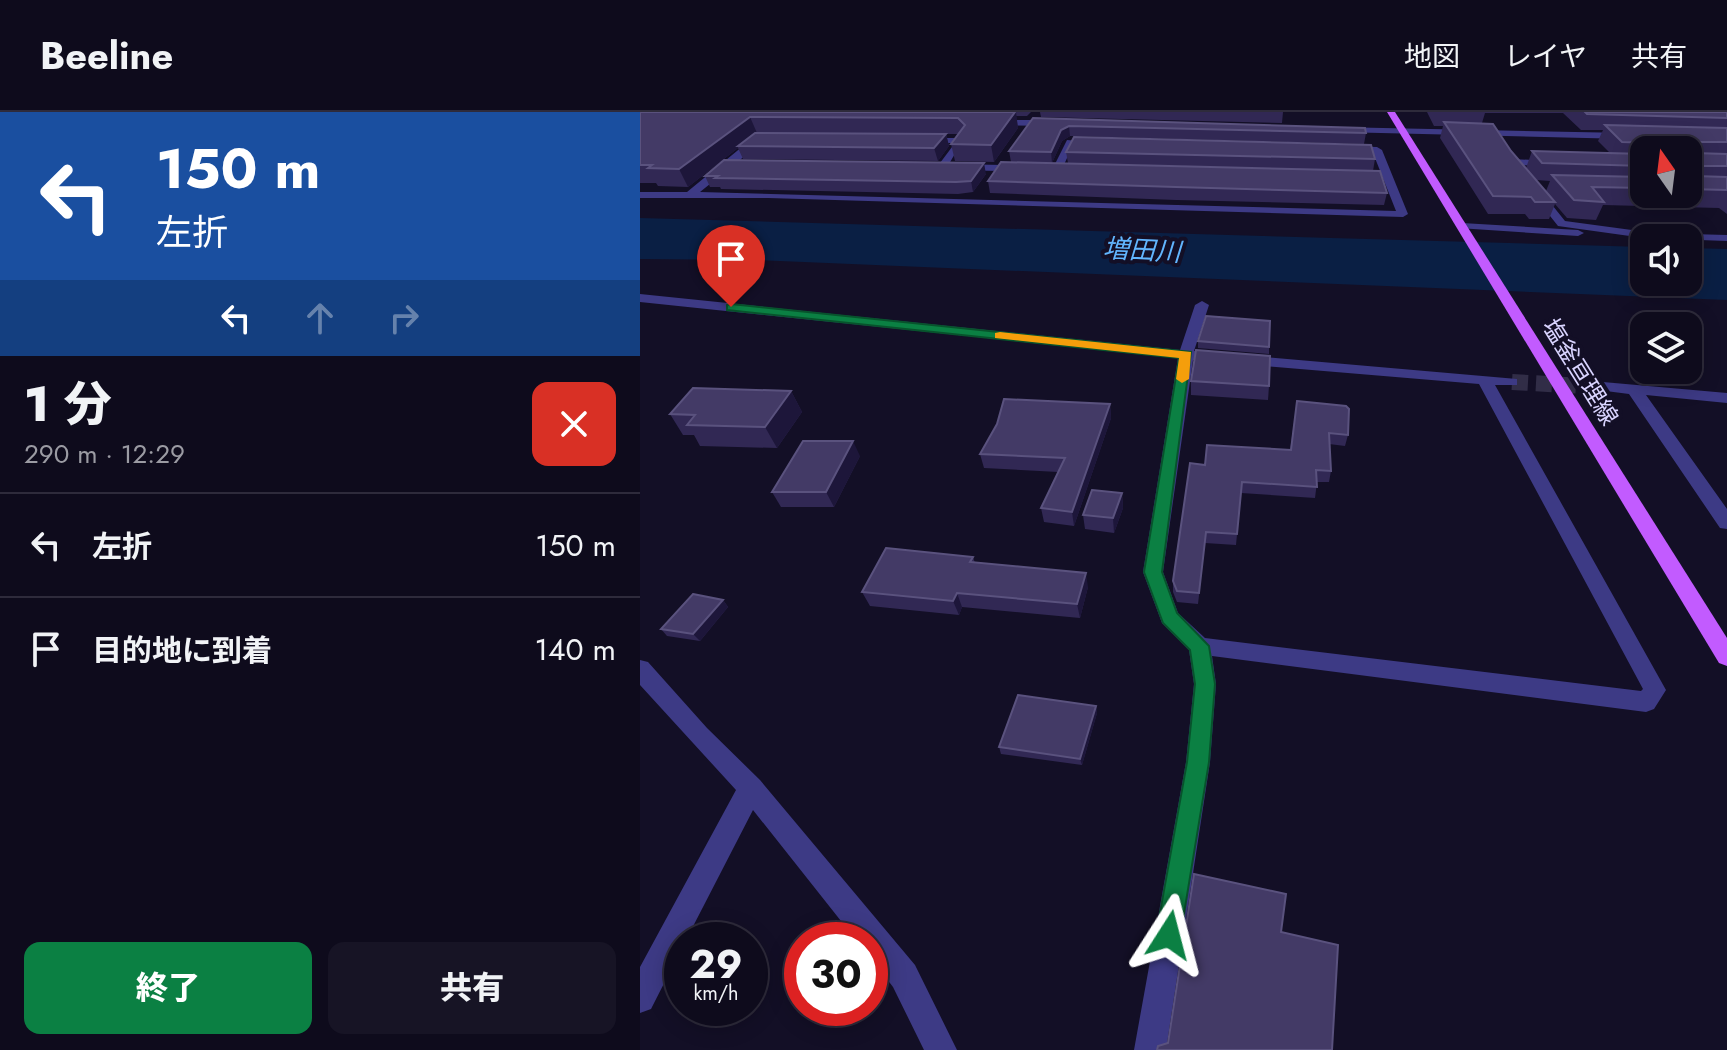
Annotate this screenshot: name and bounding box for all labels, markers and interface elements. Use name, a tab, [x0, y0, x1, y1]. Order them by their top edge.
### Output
text: Beeline	[40, 28, 173, 83]
text: 地図	[1404, 36, 1460, 77]
text: レイヤ	[1504, 36, 1587, 77]
text: 共有	[1631, 36, 1687, 77]
text: 150 m	[156, 128, 320, 209]
north arrow	[1630, 136, 1702, 208]
map controls	[1630, 136, 1702, 384]
icon: left	[24, 144, 128, 248]
text: 左折	[156, 206, 228, 258]
button: sound	[1630, 224, 1702, 296]
pin	[697, 225, 765, 307]
water label: 増田川	[1102, 229, 1185, 271]
icon: arrive	[709, 237, 753, 281]
icon: left	[214, 296, 258, 340]
icon: ahead	[298, 296, 342, 340]
icon: right	[382, 296, 426, 340]
street label: 塩釜亘理線	[1534, 312, 1627, 432]
button: layers	[1630, 312, 1702, 384]
text: 1 分	[24, 370, 112, 439]
button: close	[532, 382, 616, 466]
text: 290 m · 12:29	[24, 435, 185, 473]
icon: left	[24, 523, 68, 567]
text: 150 m	[535, 524, 616, 567]
text: 左折	[92, 525, 152, 568]
icon: arrive	[24, 627, 68, 671]
text: 140 m	[535, 628, 616, 671]
text: 目的地に到着	[92, 629, 272, 672]
position arrow	[1127, 893, 1211, 977]
speed limit sign: 30	[784, 922, 888, 1026]
text: 29	[690, 935, 743, 993]
button: 終了	[24, 942, 312, 1034]
button: 共有	[328, 942, 616, 1034]
text: km/h	[693, 979, 739, 1008]

